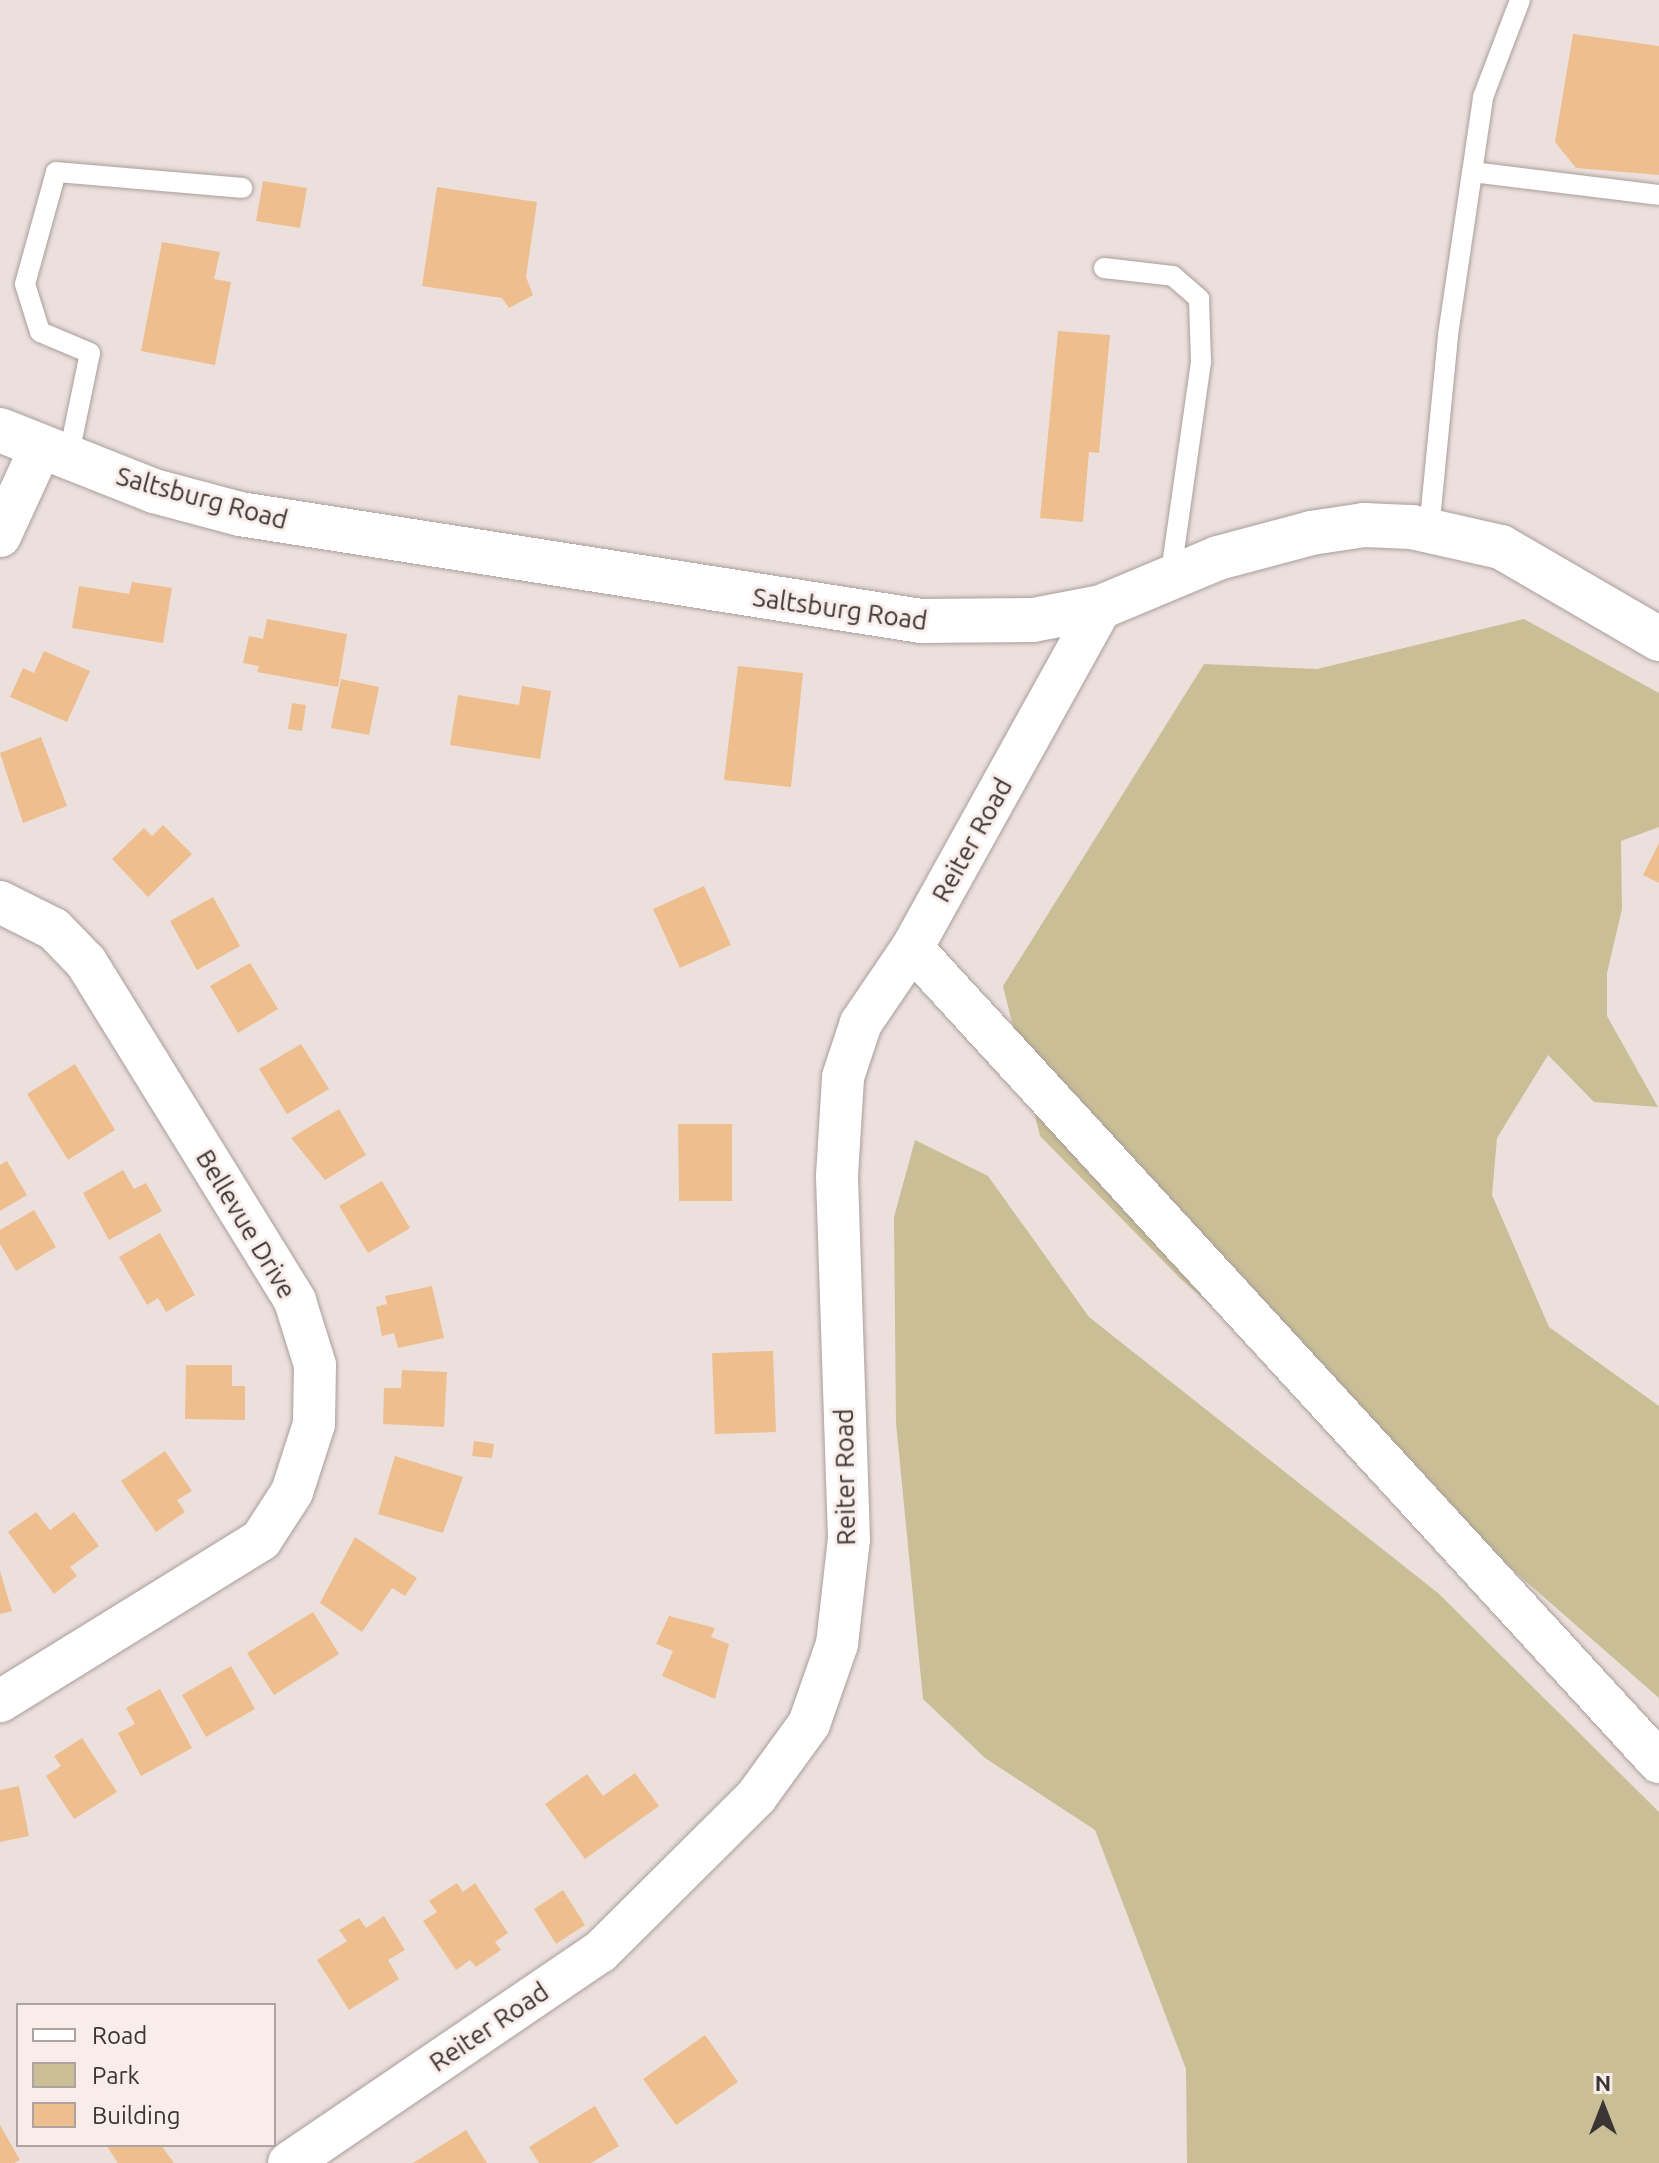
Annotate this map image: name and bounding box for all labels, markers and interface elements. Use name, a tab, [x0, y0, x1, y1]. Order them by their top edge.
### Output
street label: Saltsburg Road	[113, 460, 291, 536]
street label: Saltsburg Road	[751, 581, 929, 637]
street label: Reiter Road	[925, 772, 1019, 908]
street label: Bellevue Drive	[189, 1144, 303, 1304]
street label: Reiter Road	[828, 1408, 862, 1546]
street label: Reiter Road	[423, 1976, 555, 2078]
legend	[16, 2003, 276, 2147]
text: Road	[92, 2022, 147, 2049]
text: Park	[92, 2062, 140, 2089]
north arrow	[1563, 2067, 1643, 2147]
text: N	[1595, 2070, 1611, 2095]
text: Building	[92, 2102, 180, 2129]

